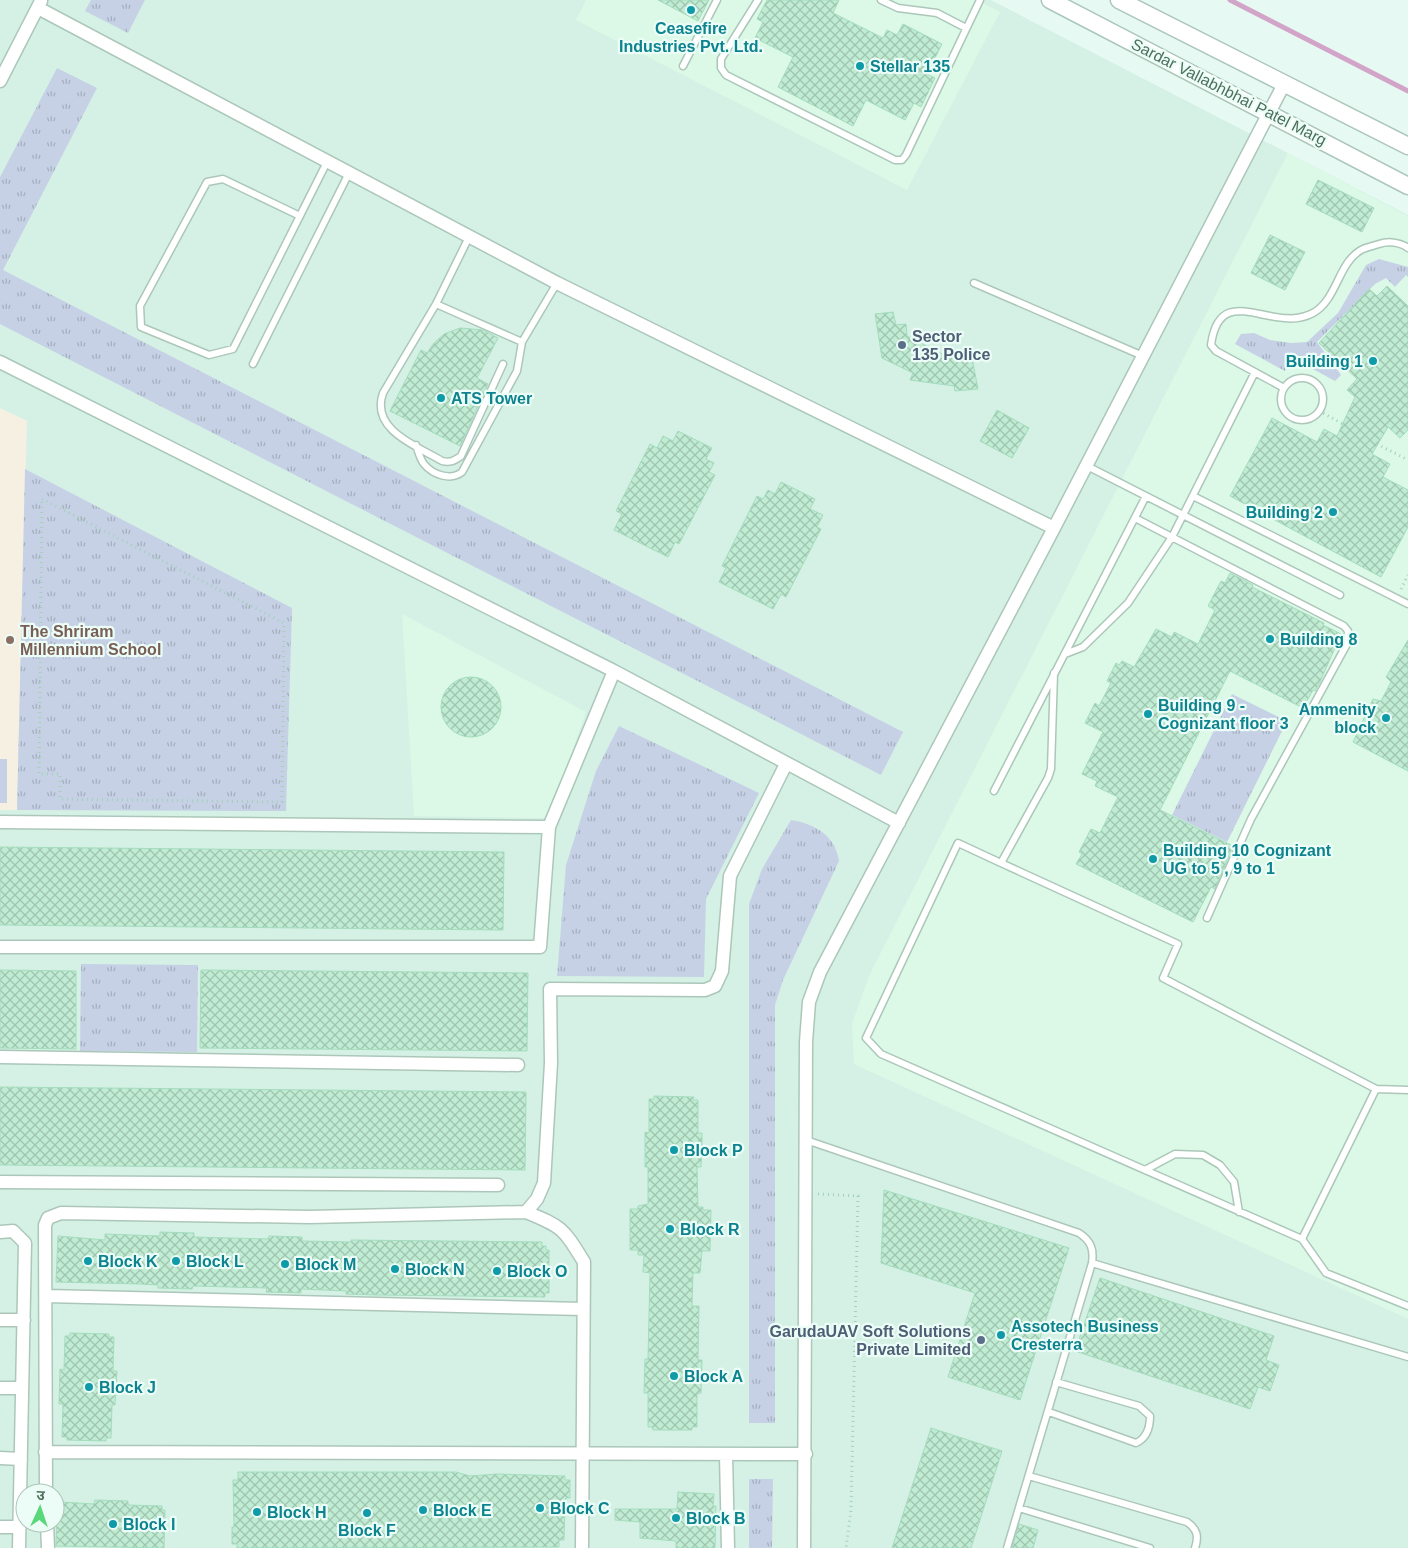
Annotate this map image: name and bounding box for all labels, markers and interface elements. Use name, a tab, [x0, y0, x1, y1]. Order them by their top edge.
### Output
marker: Ceasefire Industries Pvt. Ltd.	[685, 4, 697, 16]
place label: Ceasefire Industries Pvt. Ltd.	[619, 20, 763, 55]
street label: Sardar Vallabhbhai Patel Marg	[1129, 35, 1329, 149]
place label: Stellar 135	[870, 58, 950, 75]
marker: Stellar 135	[854, 60, 866, 72]
place label: Sector 135 Police	[912, 328, 990, 363]
marker: Sector 135 Police	[896, 339, 908, 351]
place label: Building 1	[1286, 353, 1363, 370]
marker: Building 1	[1367, 355, 1379, 367]
place label: ATS Tower	[451, 390, 532, 407]
marker: ATS Tower	[435, 392, 447, 404]
place label: Building 2	[1246, 504, 1323, 521]
marker: Building 2	[1327, 506, 1339, 518]
place label: The Shriram Millennium School	[20, 623, 161, 658]
place label: Building 8	[1280, 631, 1357, 648]
marker: Building 8	[1264, 633, 1276, 645]
marker: The Shriram Millennium School	[4, 634, 16, 646]
place label: Building 9 - Cognizant floor 3	[1158, 697, 1289, 732]
place label: Ammenity block	[1299, 701, 1376, 736]
marker: Building 9 - Cognizant floor 3	[1142, 708, 1154, 720]
marker: Ammenity block	[1380, 712, 1392, 724]
place label: Building 10 Cognizant UG to 5 , 9 to 1	[1163, 842, 1332, 877]
marker: Building 10 Cognizant UG to 5 , 9 to 1	[1147, 853, 1159, 865]
place label: Block P	[684, 1142, 743, 1159]
marker: Block P	[668, 1144, 680, 1156]
place label: Block R	[680, 1221, 740, 1238]
marker: Block R	[664, 1223, 676, 1235]
place label: Block K	[98, 1253, 158, 1270]
place label: Block L	[186, 1253, 244, 1270]
marker: Block K	[82, 1255, 94, 1267]
marker: Block L	[170, 1255, 182, 1267]
place label: Block M	[295, 1256, 356, 1273]
marker: Block M	[279, 1258, 291, 1270]
place label: Block N	[405, 1261, 465, 1278]
marker: Block N	[389, 1263, 401, 1275]
place label: Block O	[507, 1263, 567, 1280]
marker: Block O	[491, 1265, 503, 1277]
place label: Assotech Business Cresterra	[1011, 1318, 1159, 1353]
place label: GarudaUAV Soft Solutions Private Limited	[770, 1323, 971, 1358]
marker: Assotech Business Cresterra	[995, 1329, 1007, 1341]
marker: GarudaUAV Soft Solutions Private Limited	[975, 1334, 987, 1346]
place label: Block A	[684, 1368, 743, 1385]
marker: Block A	[668, 1370, 680, 1382]
place label: Block J	[99, 1379, 156, 1396]
marker: Block J	[83, 1381, 95, 1393]
north arrow	[15, 1483, 65, 1533]
text: उ	[36, 1487, 46, 1503]
place label: Block C	[550, 1500, 610, 1517]
place label: Block E	[433, 1502, 492, 1519]
marker: Block C	[534, 1502, 546, 1514]
place label: Block H	[267, 1504, 327, 1521]
marker: Block E	[417, 1504, 429, 1516]
marker: Block H	[251, 1506, 263, 1518]
marker: Block F	[361, 1507, 373, 1519]
place label: Block B	[686, 1510, 746, 1527]
marker: Block B	[670, 1512, 682, 1524]
place label: Block I	[123, 1516, 175, 1533]
marker: Block I	[107, 1518, 119, 1530]
place label: Block F	[338, 1522, 396, 1539]

